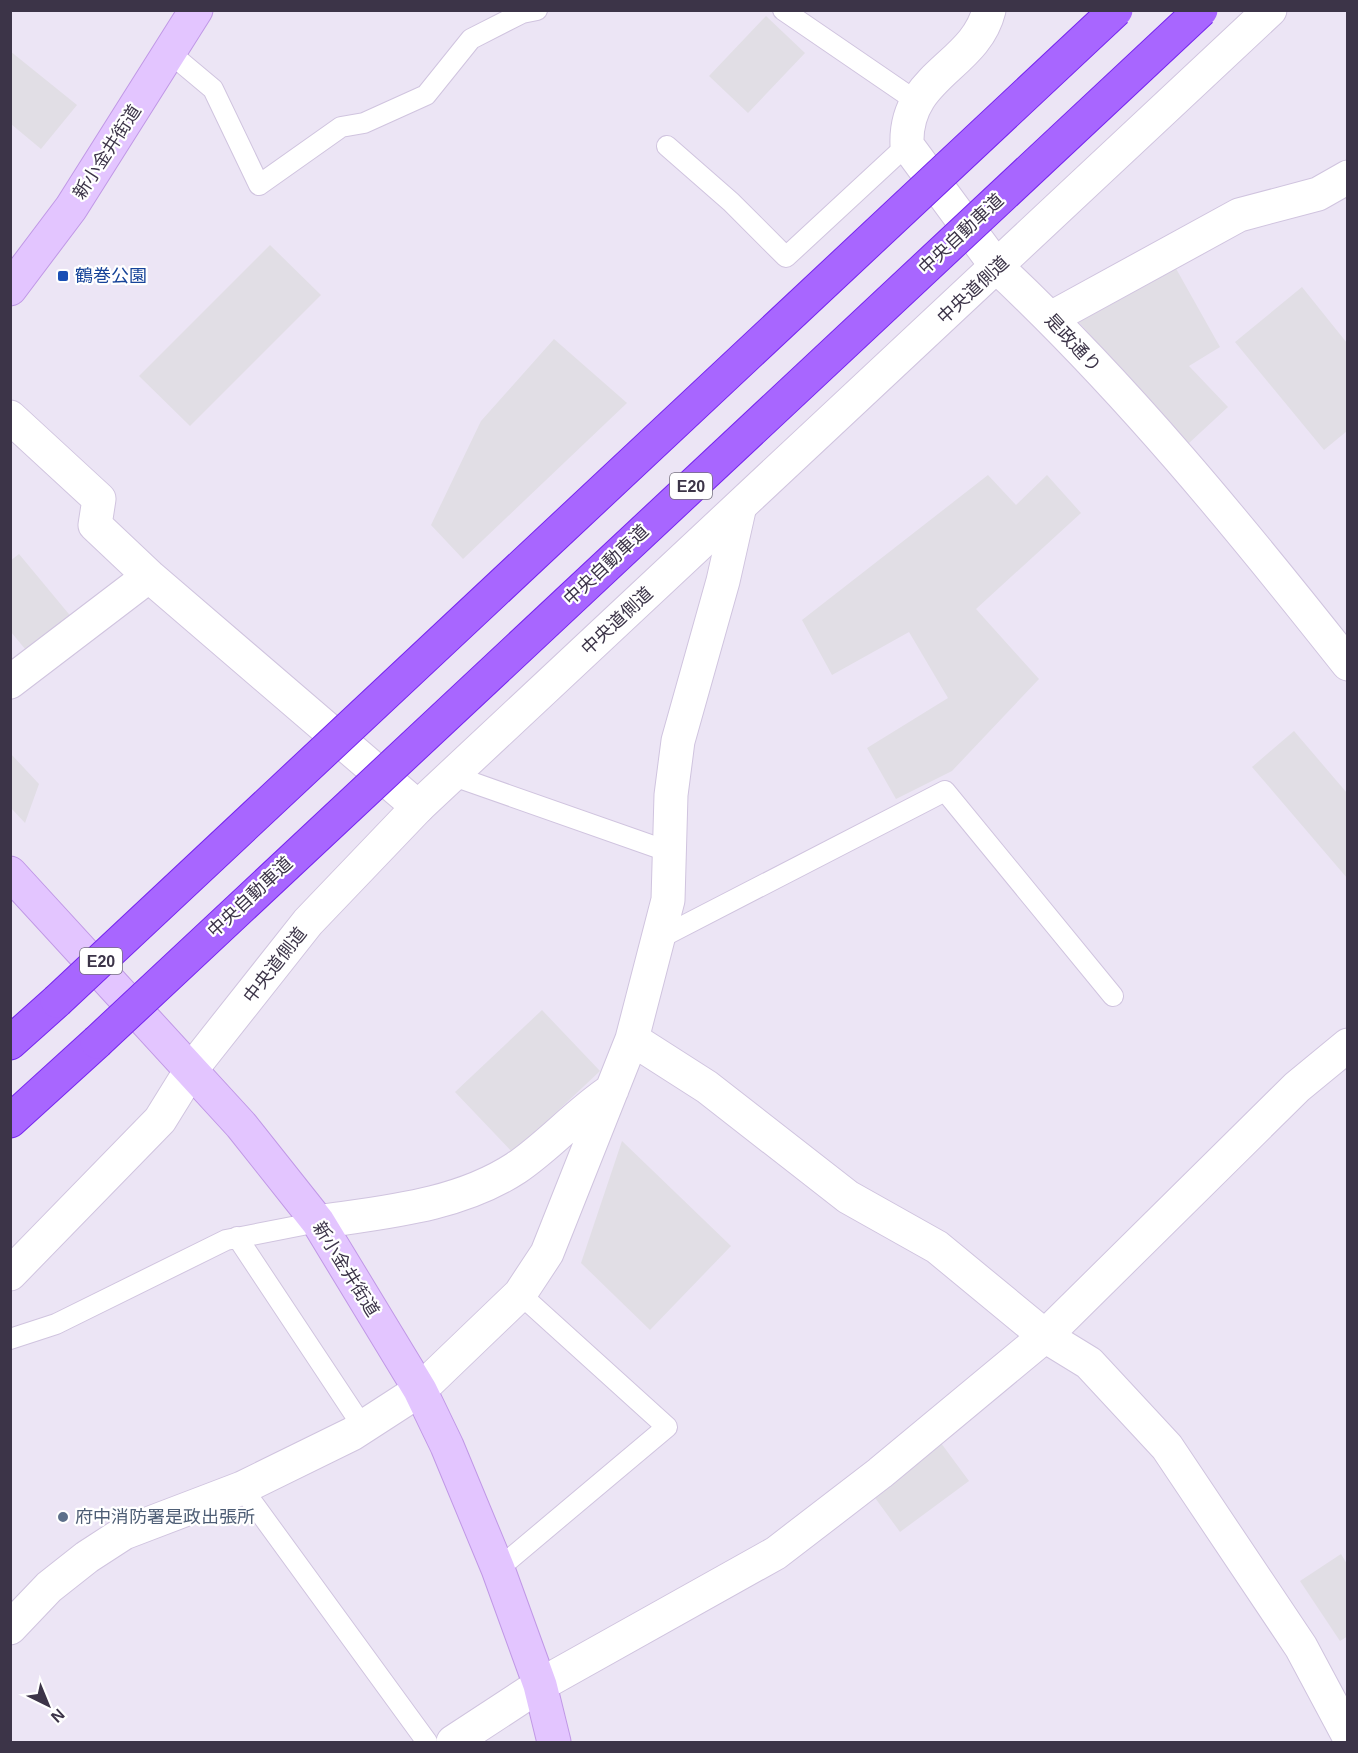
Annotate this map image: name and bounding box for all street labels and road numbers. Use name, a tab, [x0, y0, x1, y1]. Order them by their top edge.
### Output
street label: 新小金井街道	[69, 101, 145, 203]
street label: 中央自動車道	[915, 190, 1007, 278]
street label: 中央道側道	[933, 252, 1013, 328]
street label: 是政通り	[1041, 310, 1105, 376]
road number: E20	[670, 473, 712, 499]
street label: 中央自動車道	[560, 521, 652, 609]
street label: 中央道側道	[577, 583, 657, 659]
street label: 中央自動車道	[204, 853, 296, 941]
street label: 中央道側道	[239, 923, 311, 1007]
road number: E20	[80, 948, 122, 974]
street label: 新小金井街道	[309, 1218, 383, 1320]

